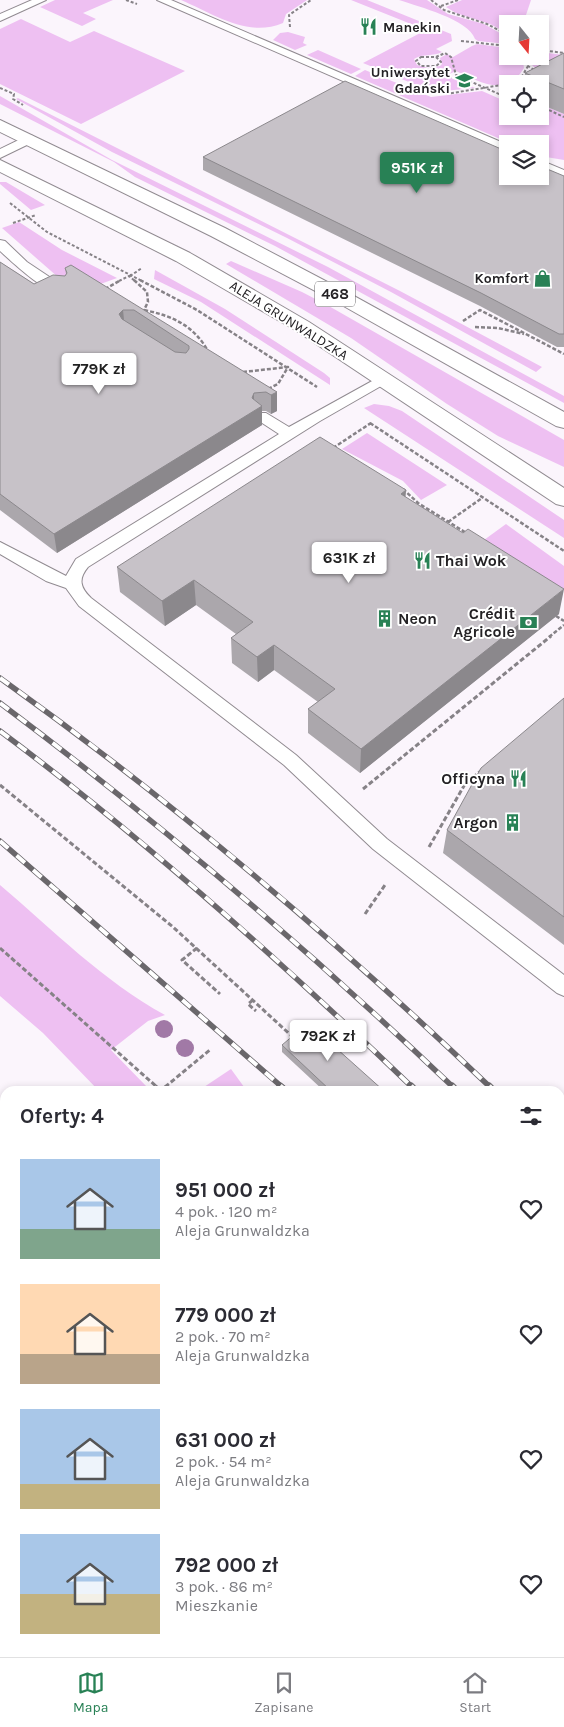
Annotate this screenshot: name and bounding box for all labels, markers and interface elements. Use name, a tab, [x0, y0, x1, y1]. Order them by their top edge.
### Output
north arrow	[499, 15, 549, 65]
map controls	[499, 15, 549, 185]
restaurant icon: Manekin	[359, 17, 379, 37]
place label: Manekin	[383, 19, 441, 36]
place label: Uniwersytet Gdański	[371, 64, 450, 97]
school or university icon: Uniwersytet Gdański	[454, 70, 474, 90]
button: locate	[499, 75, 549, 125]
button: layers	[499, 135, 549, 185]
pin: 951K zł	[371, 152, 463, 194]
text: 951K zł	[391, 158, 443, 177]
shop icon: Komfort	[533, 268, 553, 288]
place label: Komfort	[475, 270, 529, 287]
street label: ALEJA GRUNWALDZKA	[226, 277, 351, 364]
road number: 468	[315, 282, 355, 306]
pin: 779K zł	[53, 352, 145, 395]
text: 779K zł	[73, 359, 125, 378]
pin: 631K zł	[303, 542, 395, 584]
text: 631K zł	[323, 548, 375, 567]
restaurant icon: Thai Wok	[412, 550, 432, 570]
place label: Thai Wok	[436, 551, 507, 570]
place label: Crédit Agricole	[453, 604, 515, 641]
building icon: Neon	[374, 608, 394, 628]
place label: Neon	[398, 609, 437, 628]
bank icon: Crédit Agricole	[519, 612, 539, 632]
restaurant icon: Officyna	[509, 768, 529, 788]
place label: Officyna	[441, 769, 505, 788]
building icon: Argon	[502, 812, 522, 832]
place label: Argon	[454, 813, 498, 832]
pin: 792K zł	[282, 1020, 374, 1062]
text: 792K zł	[301, 1026, 355, 1045]
icon: filters	[517, 1102, 545, 1130]
text: Oferty: 4	[20, 1104, 104, 1128]
text: 951 000 zł	[175, 1178, 275, 1202]
icon: home	[60, 1179, 120, 1239]
icon: heart	[517, 1195, 545, 1223]
text: 4 pok. · 120 m²	[175, 1202, 277, 1221]
text: Aleja Grunwaldzka	[175, 1221, 310, 1240]
text: 779 000 zł	[175, 1303, 276, 1327]
icon: home	[60, 1304, 120, 1364]
icon: heart	[517, 1320, 545, 1348]
text: 2 pok. · 70 m²	[175, 1327, 271, 1346]
text: Aleja Grunwaldzka	[175, 1346, 310, 1365]
text: 631 000 zł	[175, 1428, 276, 1452]
icon: home	[60, 1429, 120, 1489]
icon: heart	[517, 1445, 545, 1473]
text: 2 pok. · 54 m²	[175, 1452, 272, 1471]
text: Aleja Grunwaldzka	[175, 1471, 310, 1490]
text: 792 000 zł	[175, 1553, 278, 1577]
icon: home	[60, 1554, 120, 1614]
icon: heart	[517, 1570, 545, 1598]
text: 3 pok. · 86 m²	[175, 1577, 273, 1596]
text: Mieszkanie	[175, 1596, 258, 1615]
tab: Mapa	[73, 1669, 108, 1716]
tab: Zapisane	[254, 1669, 313, 1716]
tab: Start	[459, 1669, 491, 1716]

